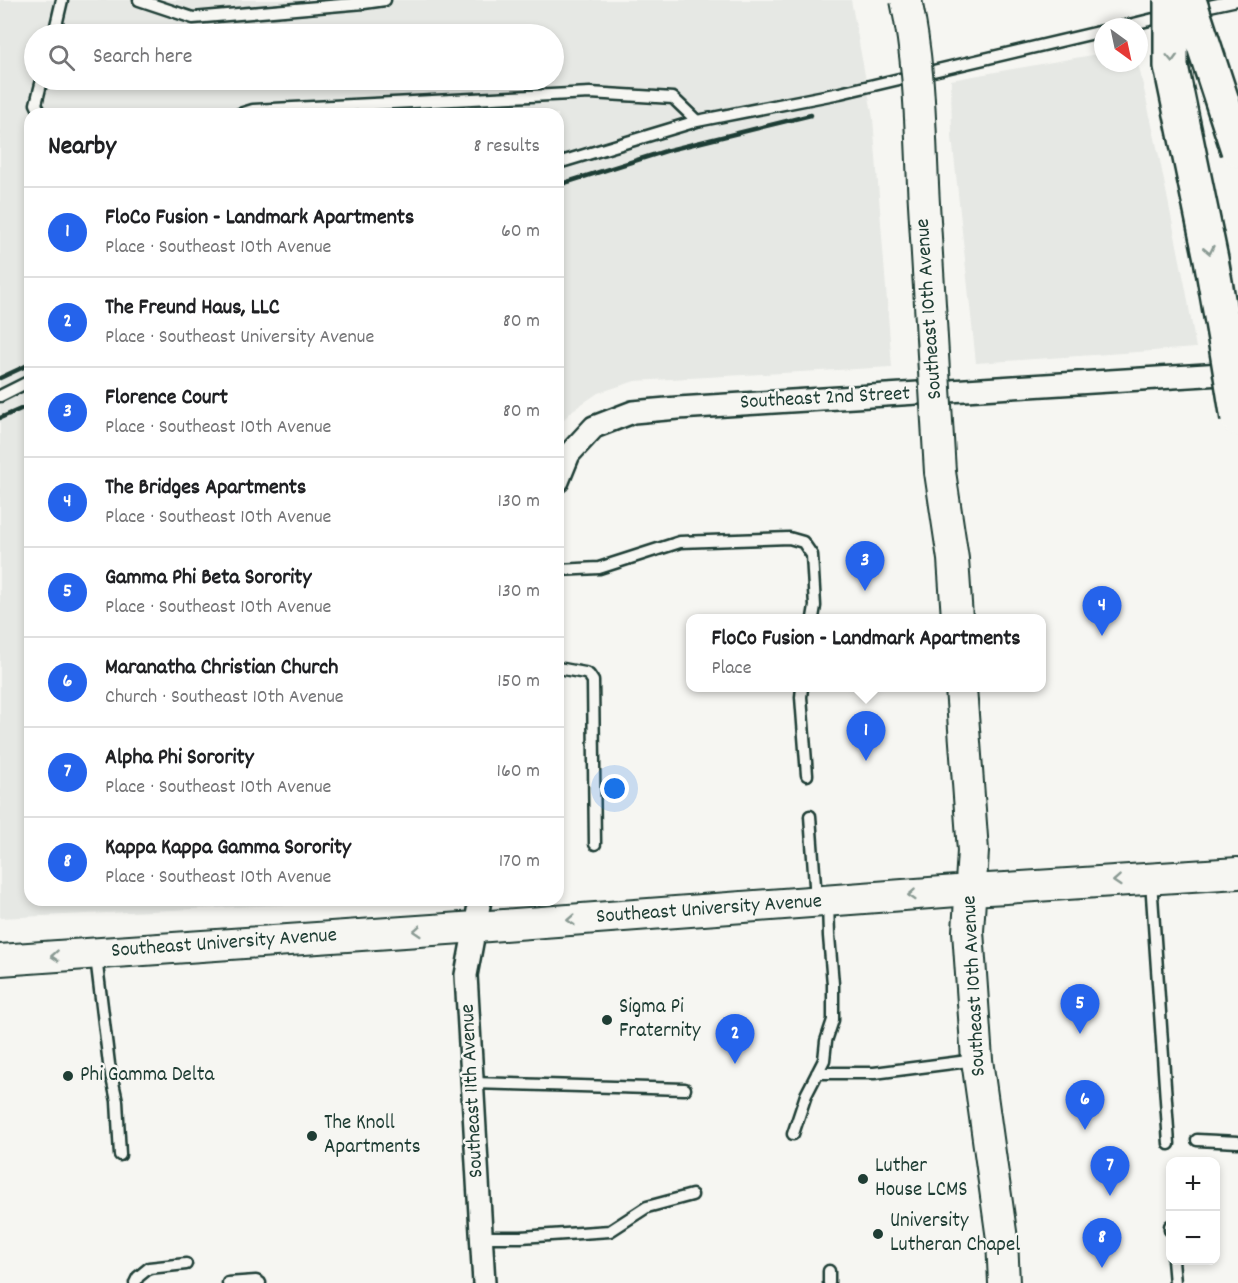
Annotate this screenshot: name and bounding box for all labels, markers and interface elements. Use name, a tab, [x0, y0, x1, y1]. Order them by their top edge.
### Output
north arrow	[1094, 18, 1148, 72]
search box	[24, 24, 564, 90]
icon: search	[45, 41, 78, 74]
text: Search here	[93, 42, 192, 73]
one-way arrow	[1165, 54, 1178, 63]
text: Nearby	[48, 129, 116, 166]
text: 8 results	[474, 133, 540, 161]
text: FloCo Fusion - Landmark Apartments	[105, 203, 414, 234]
text: 1	[65, 218, 70, 246]
text: 60 m	[501, 218, 540, 246]
street label: Southeast 10th Avenue	[909, 218, 951, 400]
text: Place · Southeast 10th Avenue	[105, 234, 331, 262]
one-way arrow	[1201, 244, 1214, 254]
text: The Freund Haus, LLC	[105, 293, 280, 324]
text: 2	[63, 308, 72, 336]
text: 80 m	[503, 308, 540, 336]
text: Place · Southeast University Avenue	[105, 324, 374, 352]
street label: Southeast 2nd Street	[739, 380, 911, 418]
text: Florence Court	[105, 383, 228, 414]
text: 3	[63, 398, 72, 426]
text: 80 m	[503, 398, 540, 426]
text: Place · Southeast 10th Avenue	[105, 414, 331, 442]
text: The Bridges Apartments	[105, 473, 306, 504]
text: 4	[63, 488, 72, 516]
text: 130 m	[498, 488, 540, 516]
text: Place · Southeast 10th Avenue	[105, 504, 331, 532]
pin: 3	[846, 542, 884, 591]
text: Gamma Phi Beta Sorority	[105, 563, 311, 594]
text: 5	[63, 578, 72, 606]
text: 130 m	[498, 578, 540, 606]
pin: 4	[1082, 586, 1122, 636]
text: Place · Southeast 10th Avenue	[105, 594, 331, 622]
popup	[686, 614, 1046, 692]
text: FloCo Fusion - Landmark Apartments	[711, 624, 1021, 655]
text: Maranatha Christian Church	[105, 653, 338, 684]
text: Place	[711, 655, 751, 683]
text: 6	[63, 668, 72, 696]
text: 150 m	[497, 668, 540, 696]
text: Church · Southeast 10th Avenue	[105, 684, 344, 712]
pin: 1	[846, 712, 886, 761]
text: Alpha Phi Sorority	[105, 743, 254, 774]
text: 7	[64, 758, 71, 786]
text: 160 m	[497, 758, 540, 786]
text: Place · Southeast 10th Avenue	[105, 774, 331, 802]
your location	[600, 774, 629, 803]
text: Kappa Kappa Gamma Sorority	[105, 833, 351, 864]
text: 8	[63, 848, 72, 876]
text: 170 m	[499, 848, 540, 876]
text: Place · Southeast 10th Avenue	[105, 864, 331, 892]
one-way arrow	[1112, 874, 1121, 887]
street label: Southeast University Avenue	[595, 887, 823, 933]
one-way arrow	[907, 888, 916, 901]
street label: Southeast 10th Avenue	[955, 895, 995, 1077]
one-way arrow	[566, 913, 575, 926]
street label: Southeast University Avenue	[110, 921, 338, 967]
one-way arrow	[413, 924, 422, 937]
one-way arrow	[51, 949, 60, 962]
pin: 5	[1060, 984, 1100, 1034]
place label: Sigma Pi Fraternity	[619, 993, 701, 1047]
street label: Southeast 11th Avenue	[453, 1003, 493, 1179]
marker: Sigma Pi Fraternity	[600, 1013, 614, 1027]
pin: 2	[716, 1014, 754, 1064]
place label: Phi Gamma Delta	[80, 1061, 216, 1091]
marker: Phi Gamma Delta	[61, 1069, 75, 1083]
pin: 6	[1066, 1080, 1104, 1130]
place label: The Knoll Apartments	[324, 1109, 421, 1163]
marker: The Knoll Apartments	[305, 1129, 319, 1143]
pin: 7	[1090, 1146, 1130, 1196]
place label: Luther House LCMS	[875, 1152, 968, 1206]
map controls	[1166, 1157, 1220, 1265]
button: +	[1166, 1157, 1220, 1211]
marker: Luther House LCMS	[856, 1172, 870, 1186]
place label: University Lutheran Chapel	[890, 1207, 1020, 1261]
button: −	[1166, 1211, 1220, 1265]
pin: 8	[1082, 1218, 1122, 1268]
marker: University Lutheran Chapel	[871, 1227, 885, 1241]

